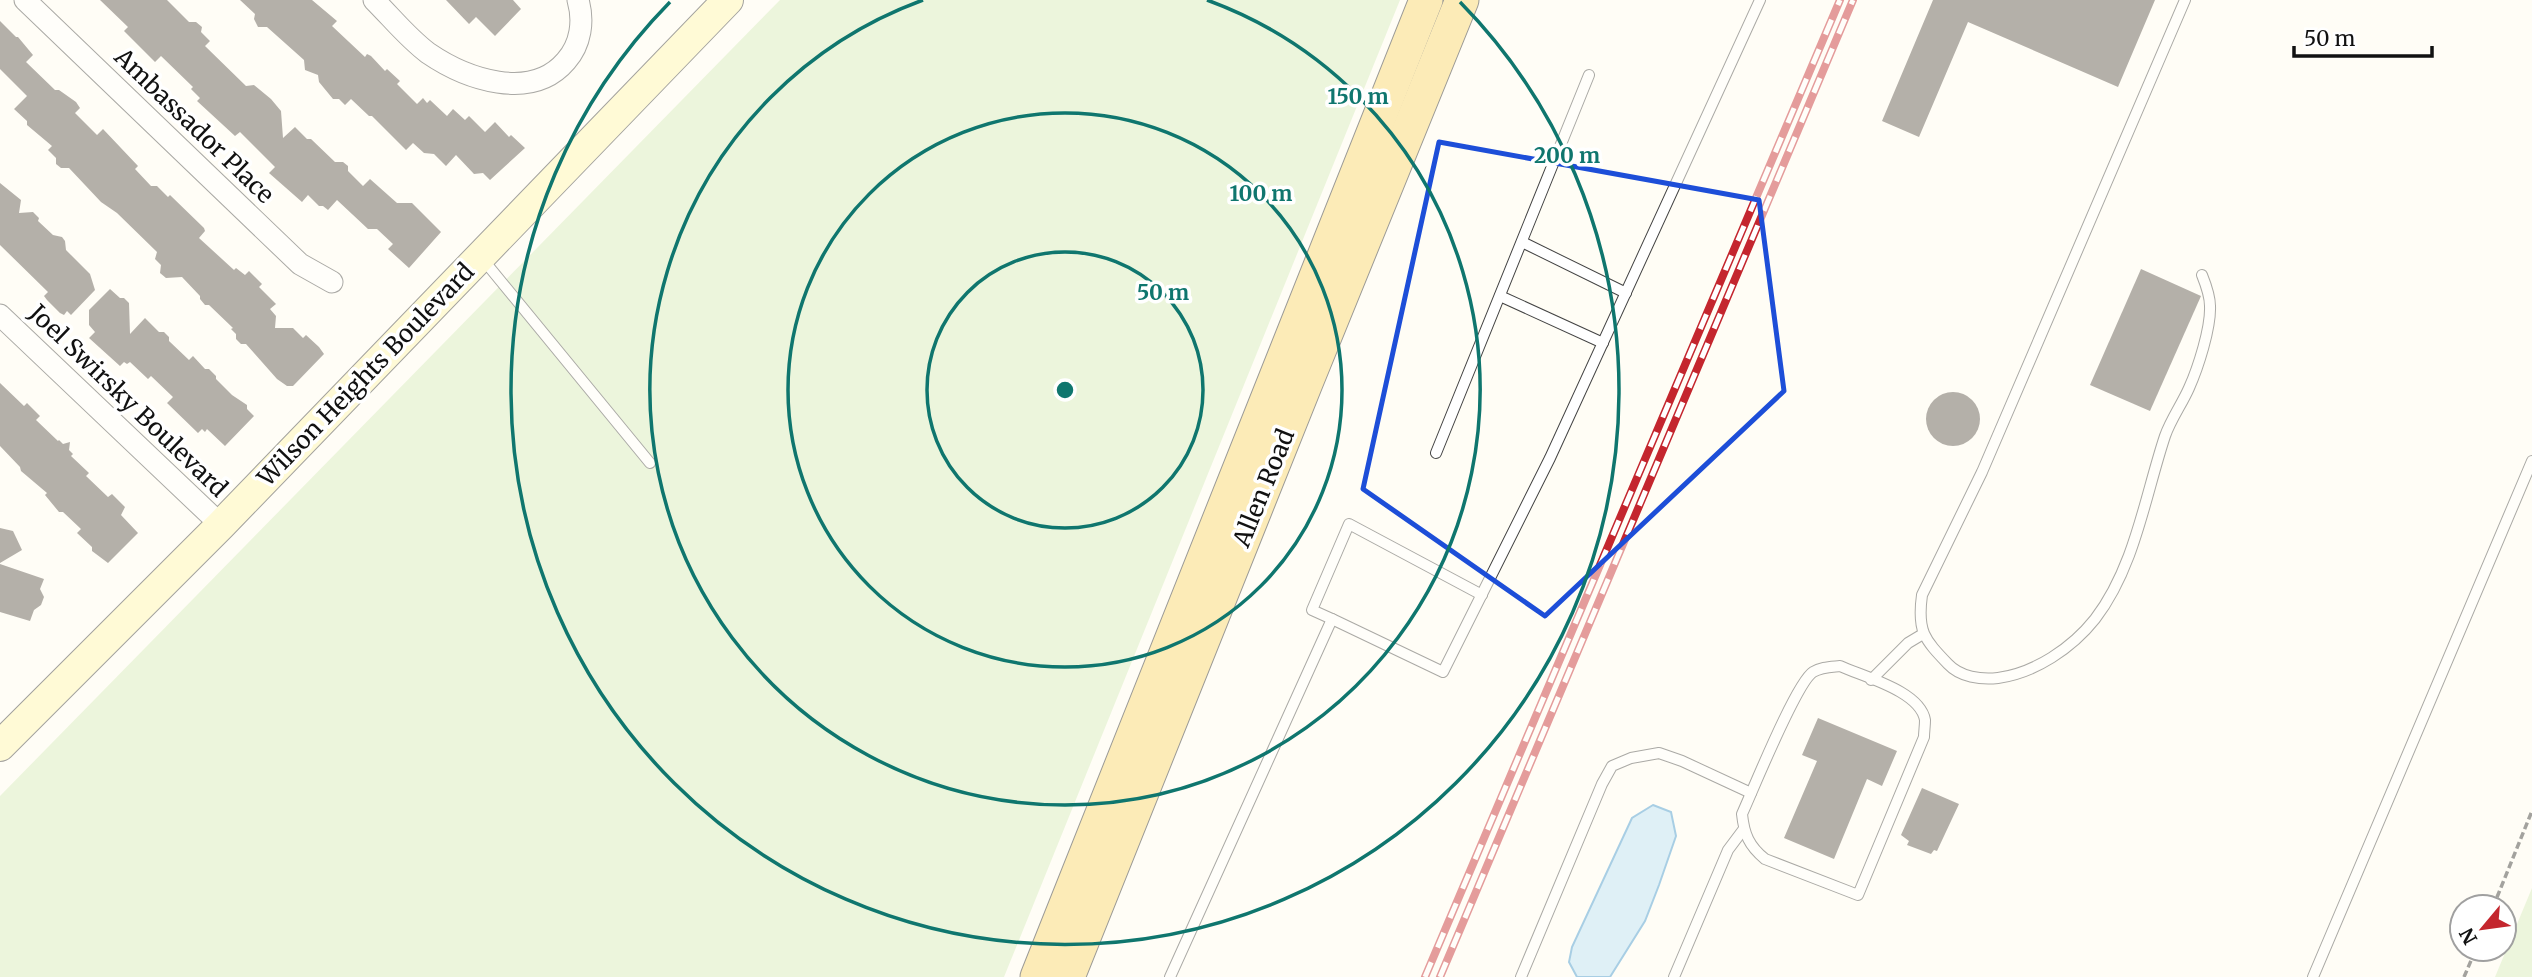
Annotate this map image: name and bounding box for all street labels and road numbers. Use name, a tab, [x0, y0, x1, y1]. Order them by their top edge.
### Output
street label: Ambassador Place	[107, 41, 281, 210]
street label: Wilson Heights Boulevard	[250, 257, 480, 494]
street label: Joel Swirsky Boulevard	[22, 297, 234, 504]
street label: Allen Road	[1225, 424, 1301, 552]

